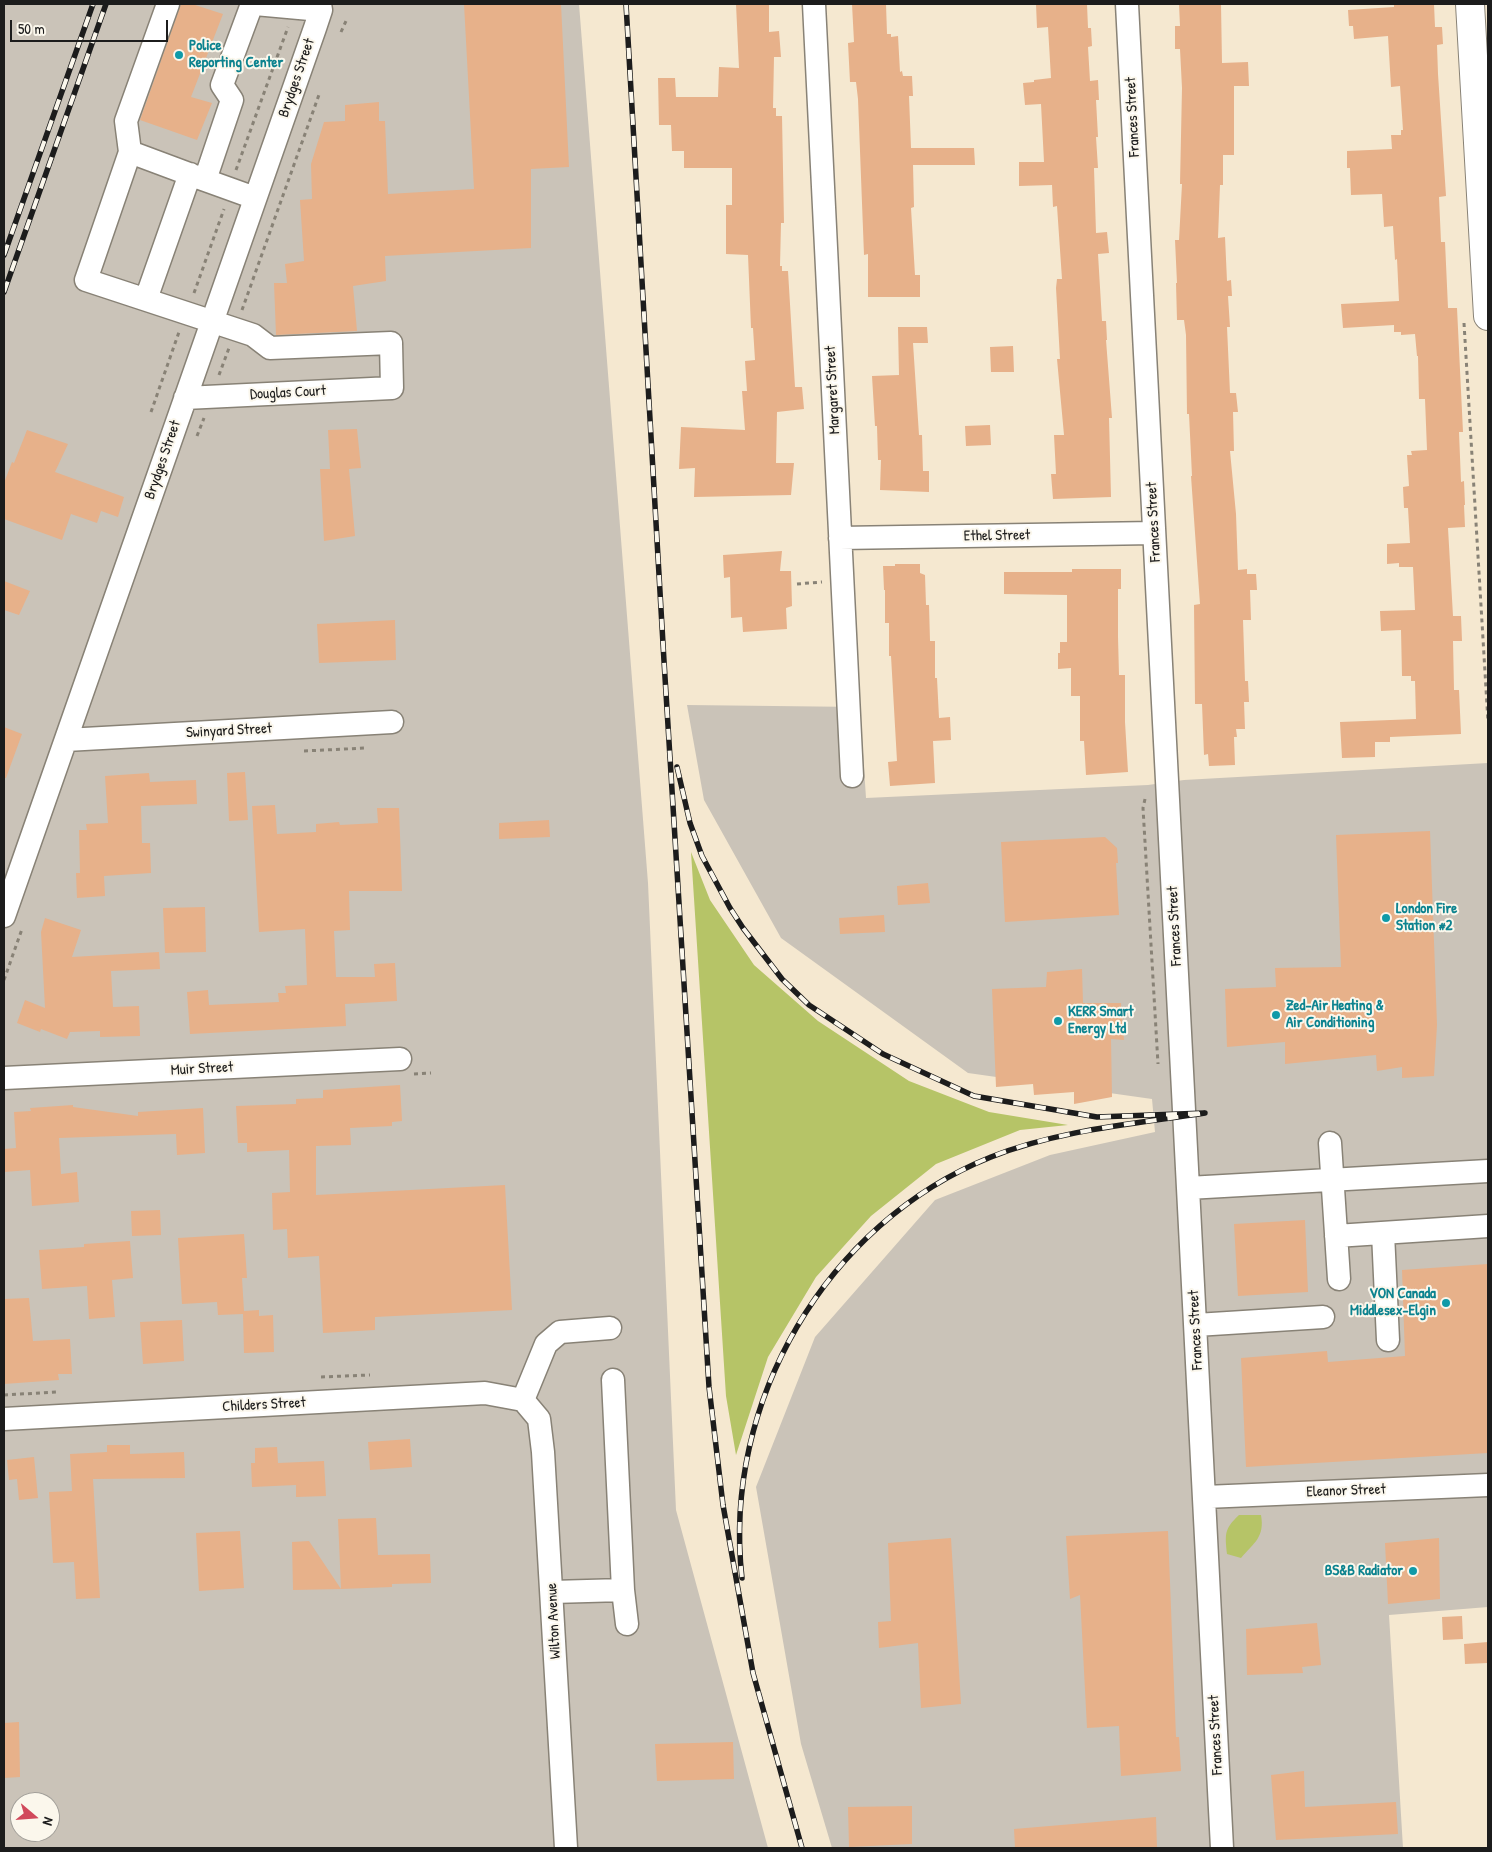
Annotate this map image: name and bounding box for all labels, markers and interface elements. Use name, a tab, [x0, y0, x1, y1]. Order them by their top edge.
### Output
scale bar	[12, 10, 170, 42]
text: 50 m	[18, 18, 45, 39]
street label: Brydges Street	[275, 36, 319, 120]
place label: Police Reporting Center	[189, 37, 283, 72]
marker: Police Reporting Center	[173, 49, 185, 61]
street label: Frances Street	[1122, 77, 1144, 157]
street label: Margaret Street	[822, 345, 844, 435]
street label: Douglas Court	[250, 382, 326, 404]
street label: Brydges Street	[141, 418, 185, 502]
street label: Frances Street	[1143, 482, 1165, 562]
street label: Ethel Street	[964, 526, 1030, 546]
street label: Swinyard Street	[185, 720, 273, 742]
street label: Frances Street	[1164, 886, 1186, 966]
place label: London Fire Station #2	[1396, 900, 1457, 935]
marker: London Fire Station #2	[1380, 912, 1392, 924]
place label: Zed-Air Heating & Air Conditioning	[1286, 997, 1384, 1032]
place label: KERR Smart Energy Ltd	[1068, 1003, 1133, 1038]
marker: Zed-Air Heating & Air Conditioning	[1270, 1009, 1282, 1021]
marker: KERR Smart Energy Ltd	[1052, 1015, 1064, 1027]
street label: Muir Street	[170, 1058, 234, 1080]
place label: VON Canada Middlesex-Elgin	[1350, 1285, 1436, 1320]
street label: Frances Street	[1185, 1290, 1207, 1370]
marker: VON Canada Middlesex-Elgin	[1440, 1297, 1452, 1309]
street label: Childers Street	[222, 1394, 306, 1416]
street label: Eleanor Street	[1306, 1481, 1386, 1501]
place label: BS&B Radiator	[1325, 1562, 1403, 1580]
marker: BS&B Radiator	[1407, 1565, 1419, 1577]
street label: Wilton Avenue	[543, 1583, 565, 1659]
street label: Frances Street	[1205, 1695, 1227, 1775]
north arrow	[10, 1792, 60, 1842]
text: N	[39, 1815, 59, 1828]

